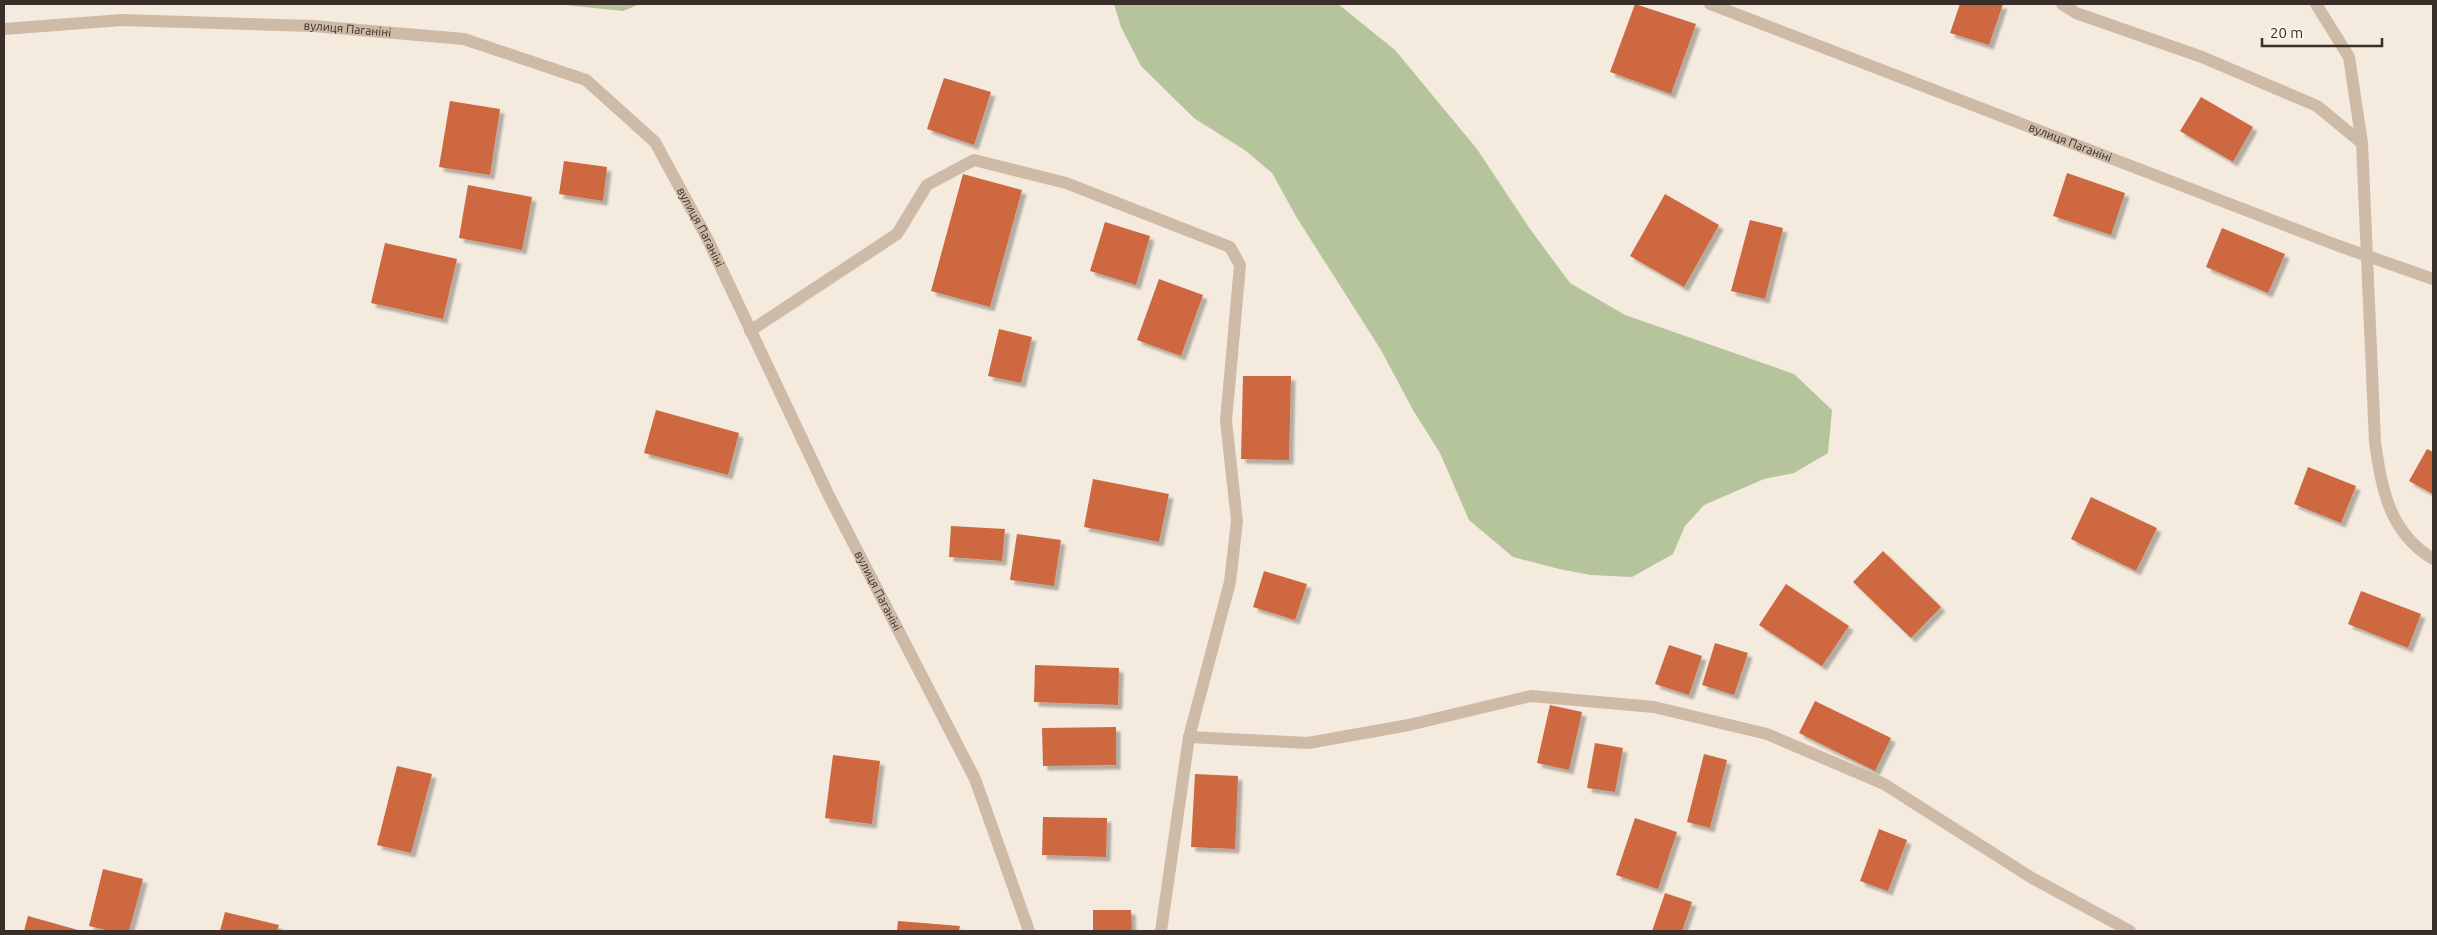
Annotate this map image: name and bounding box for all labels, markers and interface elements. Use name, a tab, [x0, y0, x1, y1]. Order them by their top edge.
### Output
scale bar	[2262, 15, 2382, 47]
street label: вулиця Паганіні	[303, 19, 392, 39]
text: 20 m	[2270, 24, 2303, 41]
street label: вулиця Паганіні	[2027, 120, 2114, 164]
street label: вулиця Паганіні	[675, 185, 727, 269]
street label: вулиця Паганіні	[853, 549, 904, 633]

